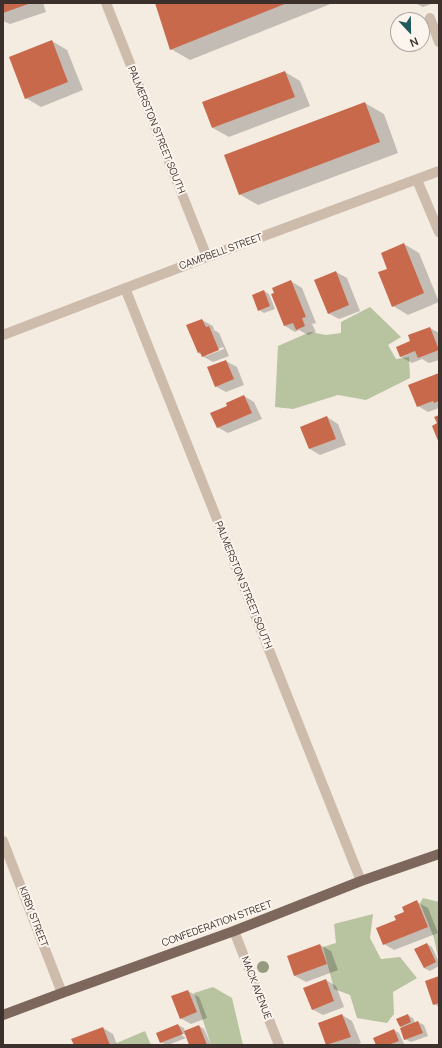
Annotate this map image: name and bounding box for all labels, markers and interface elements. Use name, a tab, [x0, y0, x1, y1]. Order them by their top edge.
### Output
north arrow	[390, 12, 430, 52]
text: N	[408, 34, 421, 51]
street label: PALMERSTON STREET SOUTH	[125, 64, 187, 196]
street label: CAMPBELL STREET	[178, 231, 264, 273]
street label: PALMERSTON STREET SOUTH	[212, 519, 274, 651]
street label: KIRBY STREET	[16, 885, 50, 949]
street label: CONFEDERATION STREET	[160, 898, 274, 950]
street label: MACK AVENUE	[238, 955, 274, 1021]

